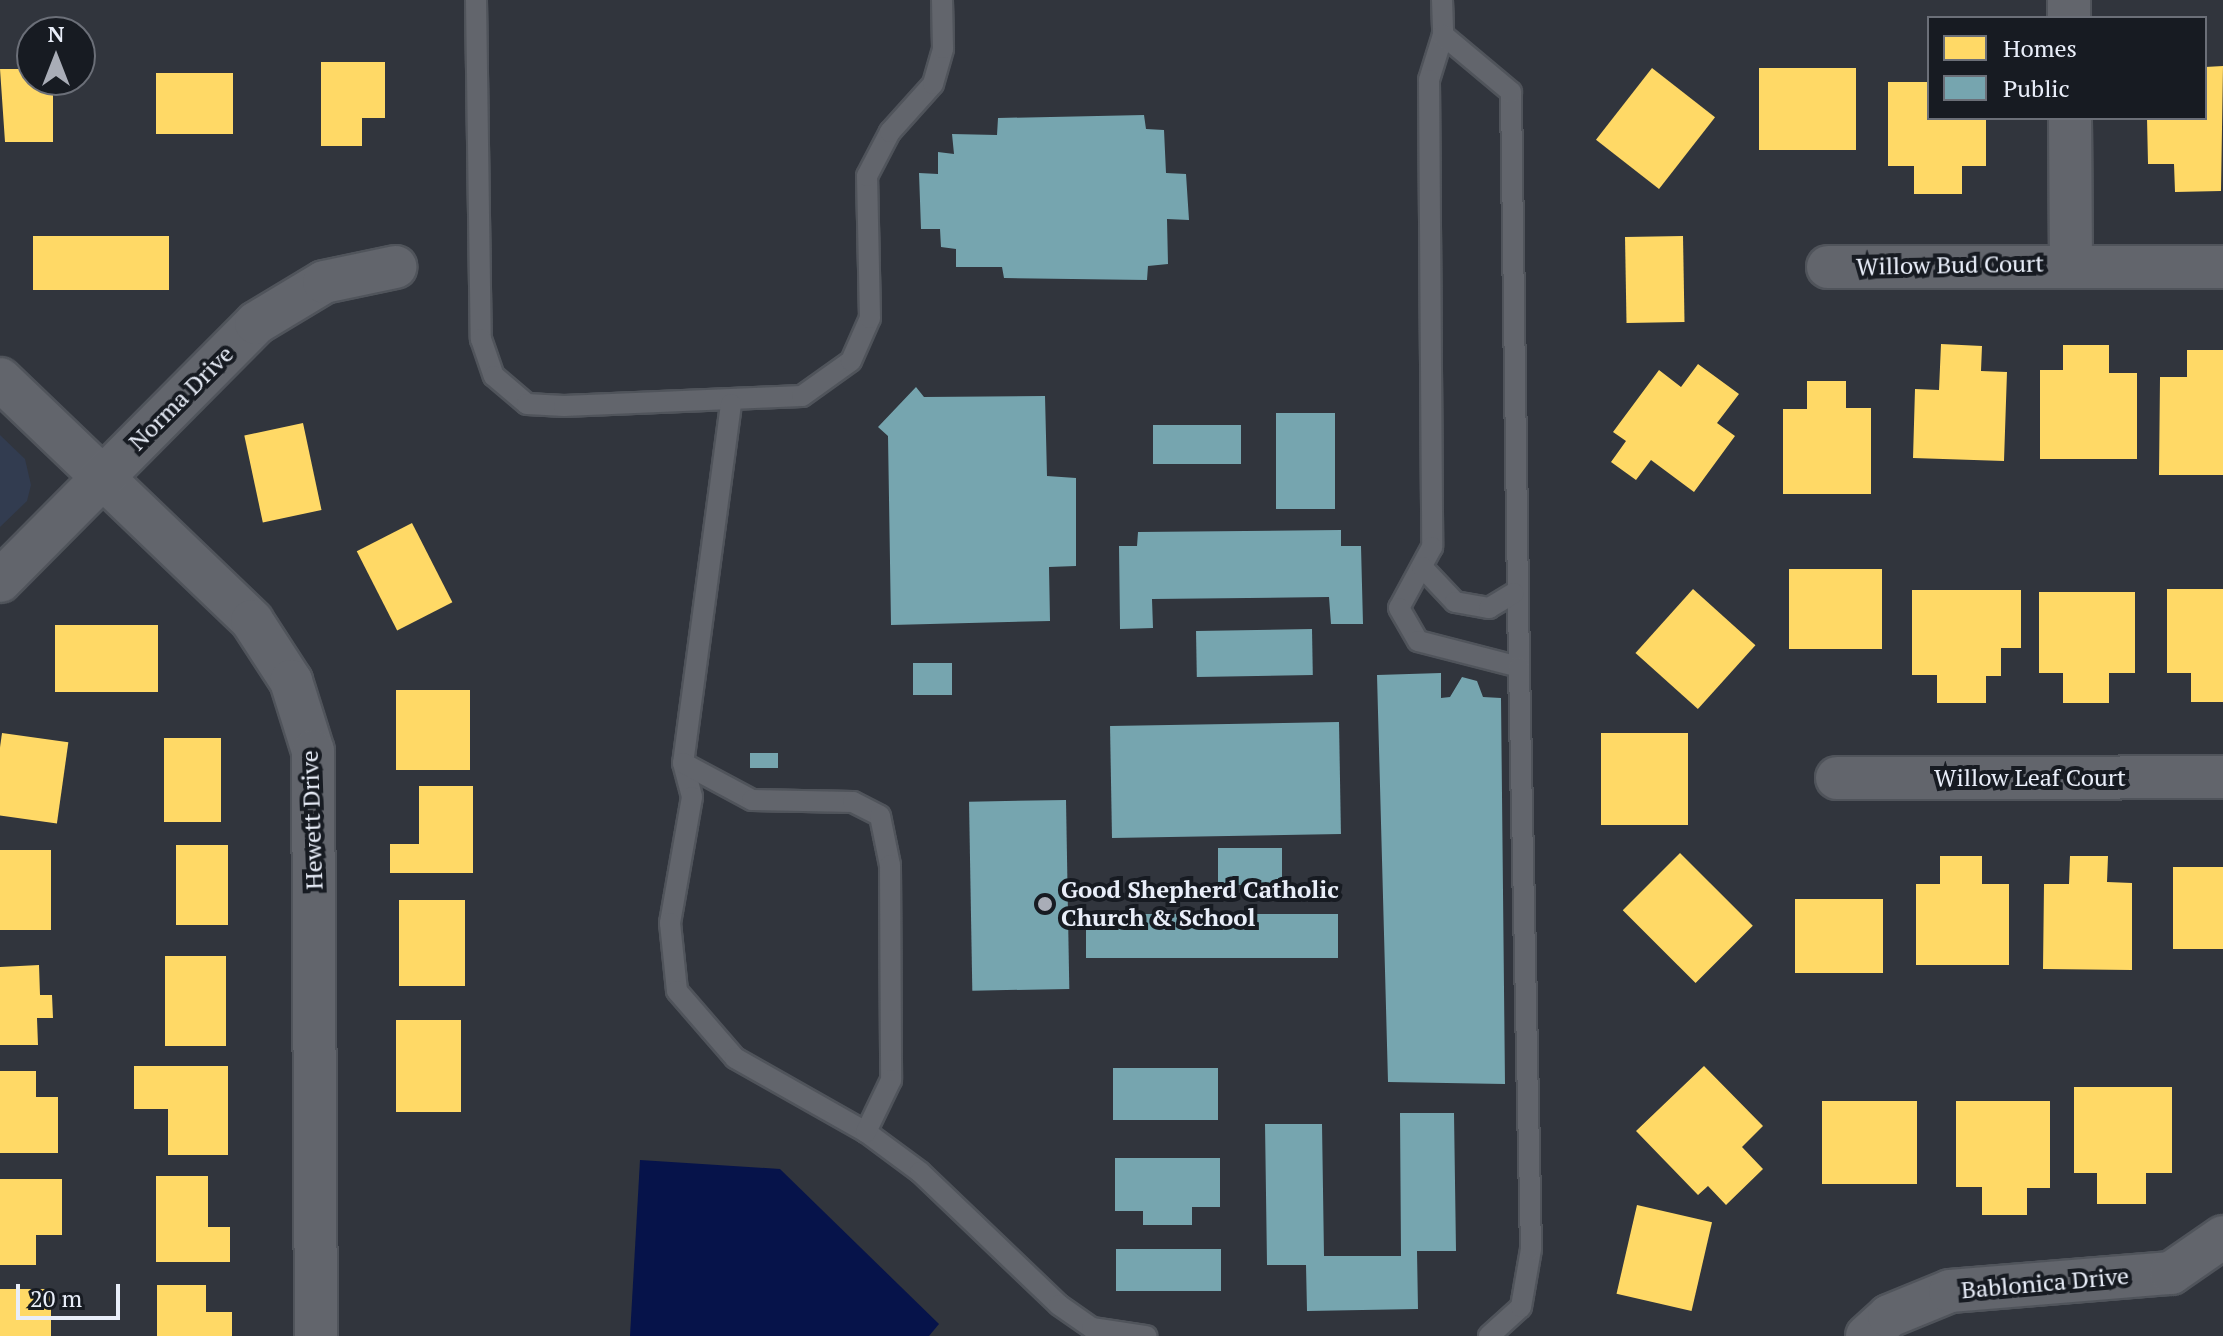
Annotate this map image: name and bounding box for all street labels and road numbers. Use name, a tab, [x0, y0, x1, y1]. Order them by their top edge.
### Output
street label: Willow Bud Court	[1856, 249, 2044, 281]
street label: Norma Drive	[123, 340, 239, 456]
street label: Hewett Drive	[295, 750, 329, 890]
street label: Willow Leaf Court	[1934, 764, 2126, 792]
street label: Bablonica Drive	[1960, 1261, 2130, 1305]

